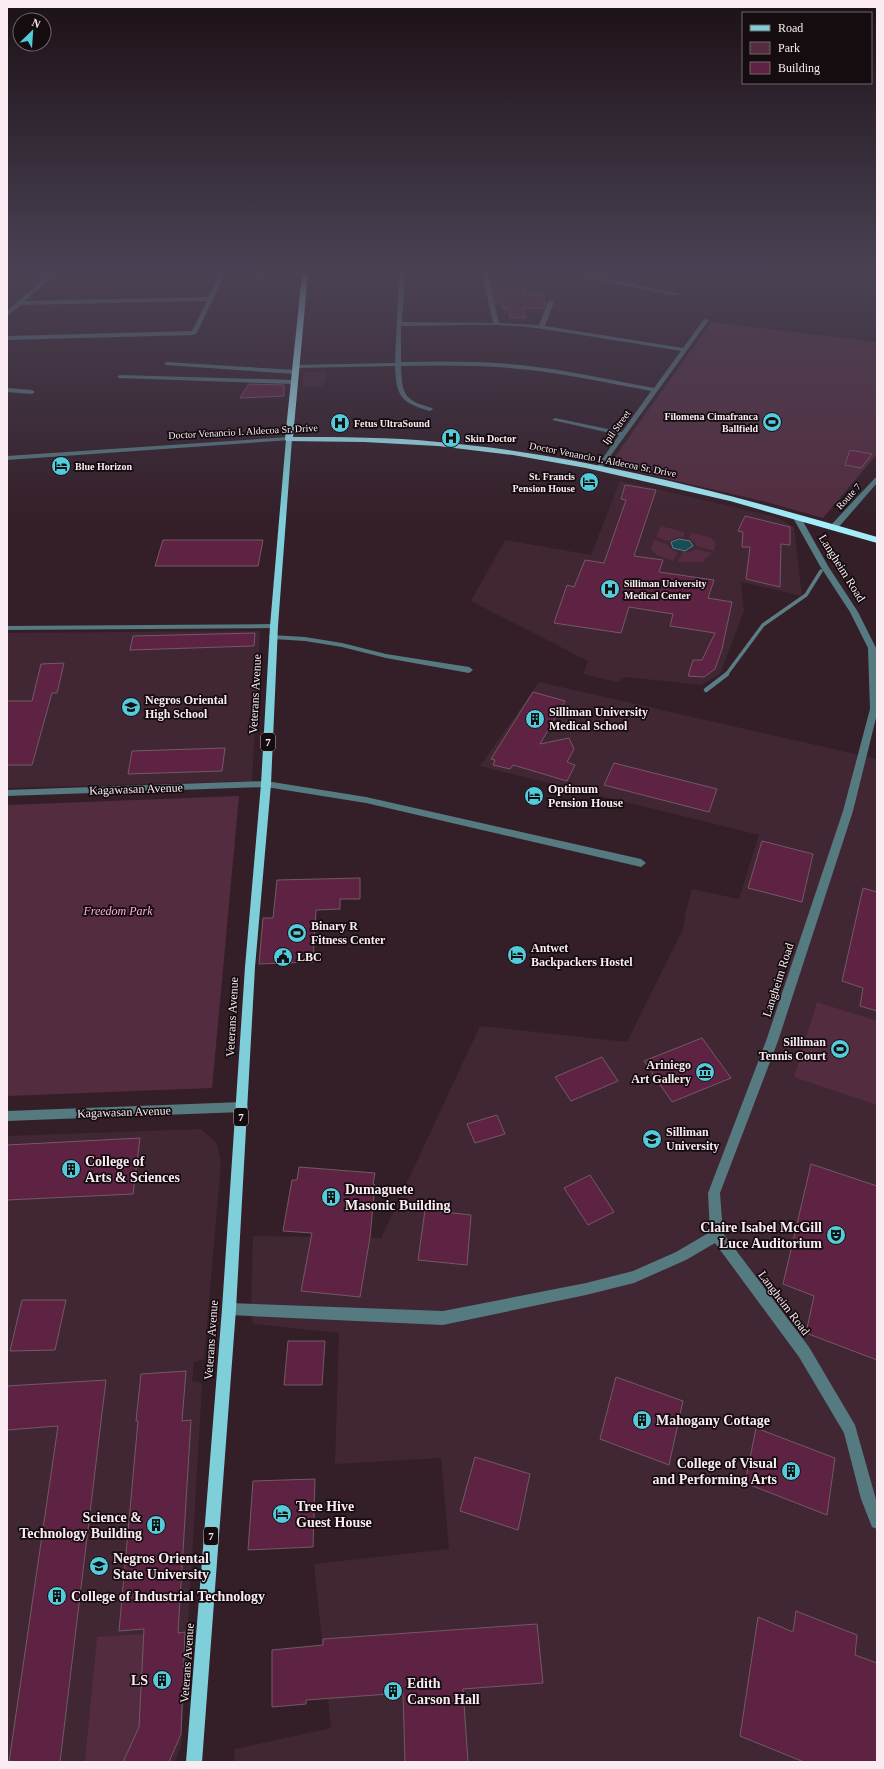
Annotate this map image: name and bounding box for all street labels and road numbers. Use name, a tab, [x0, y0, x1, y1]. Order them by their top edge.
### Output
street label: Ipil Street	[600, 408, 633, 447]
street label: Doctor Venancio I. Aldecoa Sr. Drive	[168, 422, 319, 441]
street label: Doctor Venancio I. Aldecoa Sr. Drive	[528, 440, 678, 479]
street label: Route 7	[834, 481, 863, 512]
street label: Langheim Road	[816, 532, 868, 604]
street label: Veterans Avenue	[246, 654, 264, 734]
road number: 7	[261, 733, 275, 751]
street label: Kagawasan Avenue	[89, 780, 183, 798]
street label: Langheim Road	[759, 941, 797, 1019]
street label: Veterans Avenue	[223, 977, 241, 1057]
street label: Kagawasan Avenue	[77, 1103, 171, 1121]
road number: 7	[234, 1108, 248, 1126]
street label: Langheim Road	[755, 1268, 813, 1338]
street label: Veterans Avenue	[201, 1300, 221, 1380]
road number: 7	[204, 1527, 218, 1545]
street label: Veterans Avenue	[177, 1623, 197, 1703]

